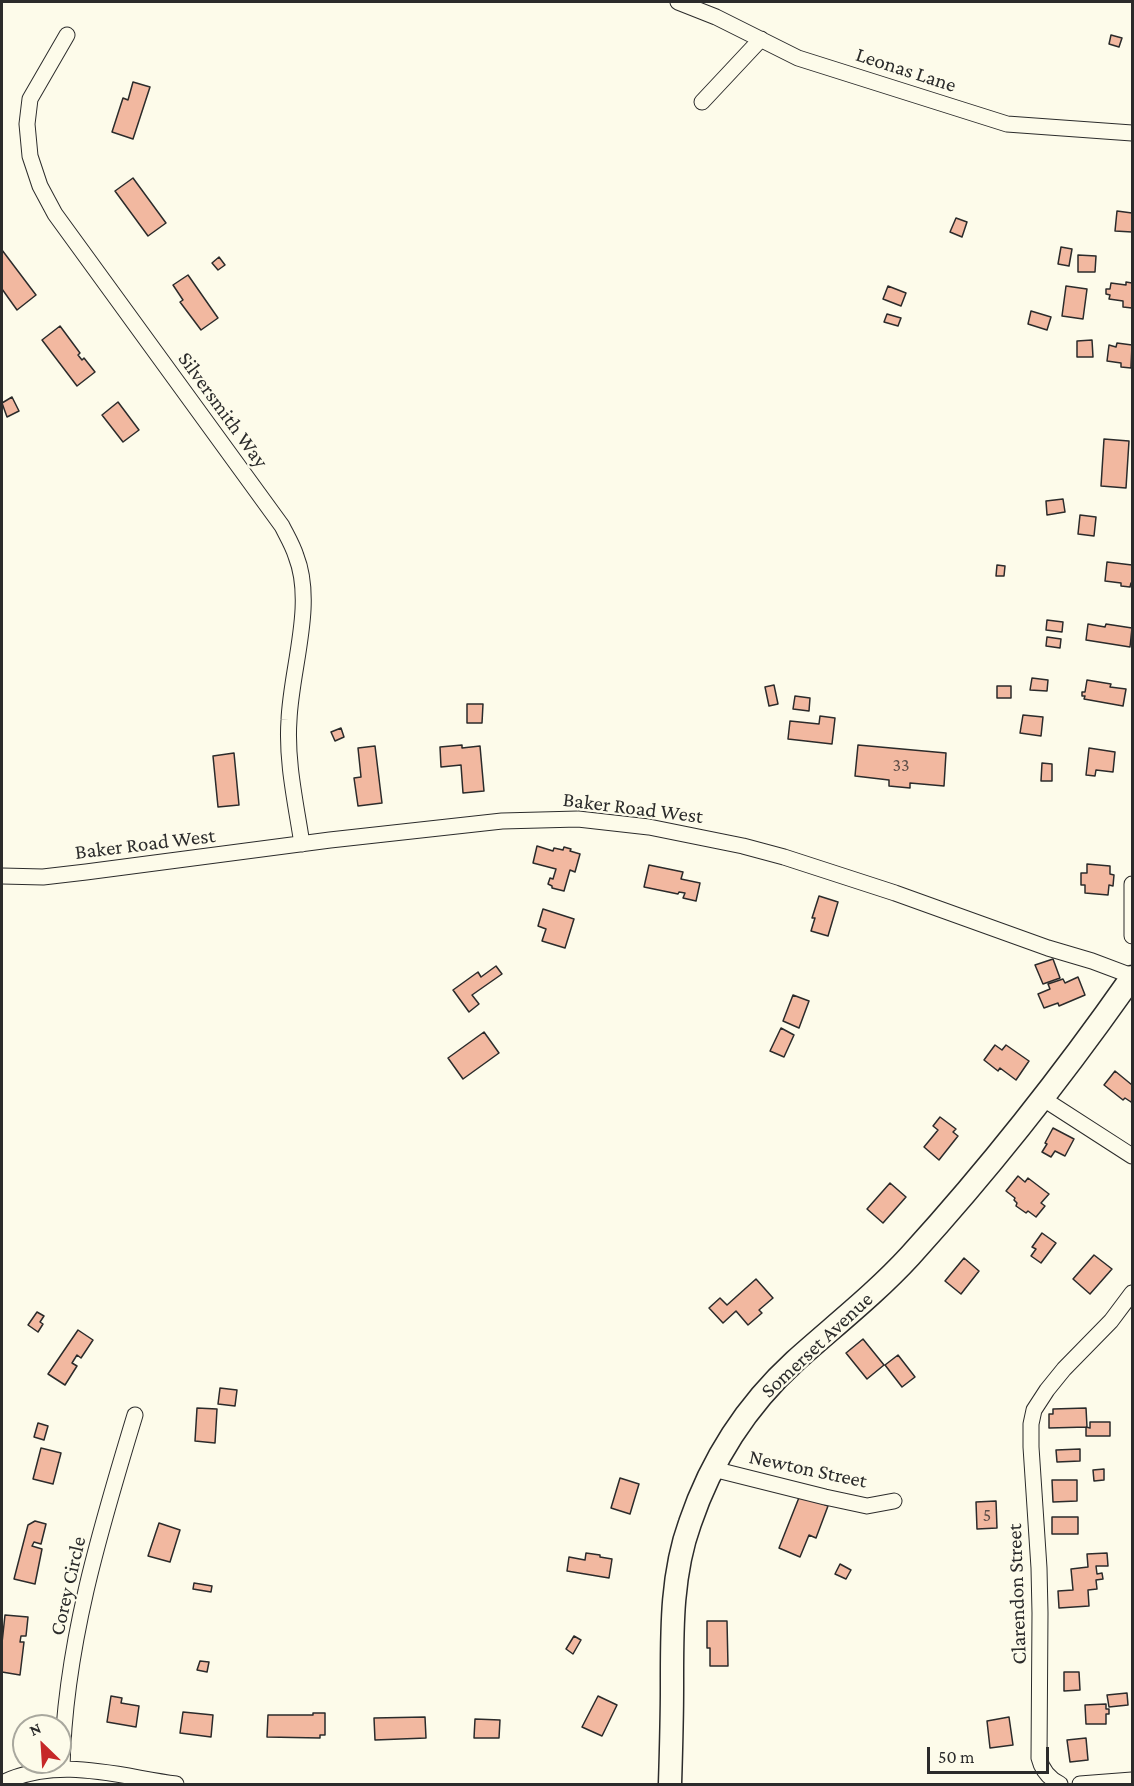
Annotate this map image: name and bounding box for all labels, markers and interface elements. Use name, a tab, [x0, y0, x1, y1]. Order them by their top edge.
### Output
street label: Leonas Lane	[853, 42, 959, 98]
street label: Silversmith Way	[172, 347, 274, 473]
house number: 33	[893, 754, 909, 776]
street label: Baker Road West	[561, 787, 705, 829]
street label: Baker Road West	[73, 823, 217, 865]
street label: Somerset Avenue	[756, 1287, 878, 1403]
street label: Newton Street	[747, 1444, 869, 1494]
house number: 5	[983, 1504, 991, 1526]
street label: Clarendon Street	[1002, 1523, 1032, 1665]
street label: Corey Circle	[44, 1534, 92, 1638]
north arrow	[12, 1714, 72, 1774]
text: N	[26, 1719, 44, 1739]
scale bar	[930, 1735, 1052, 1773]
text: 50 m	[938, 1747, 975, 1767]

